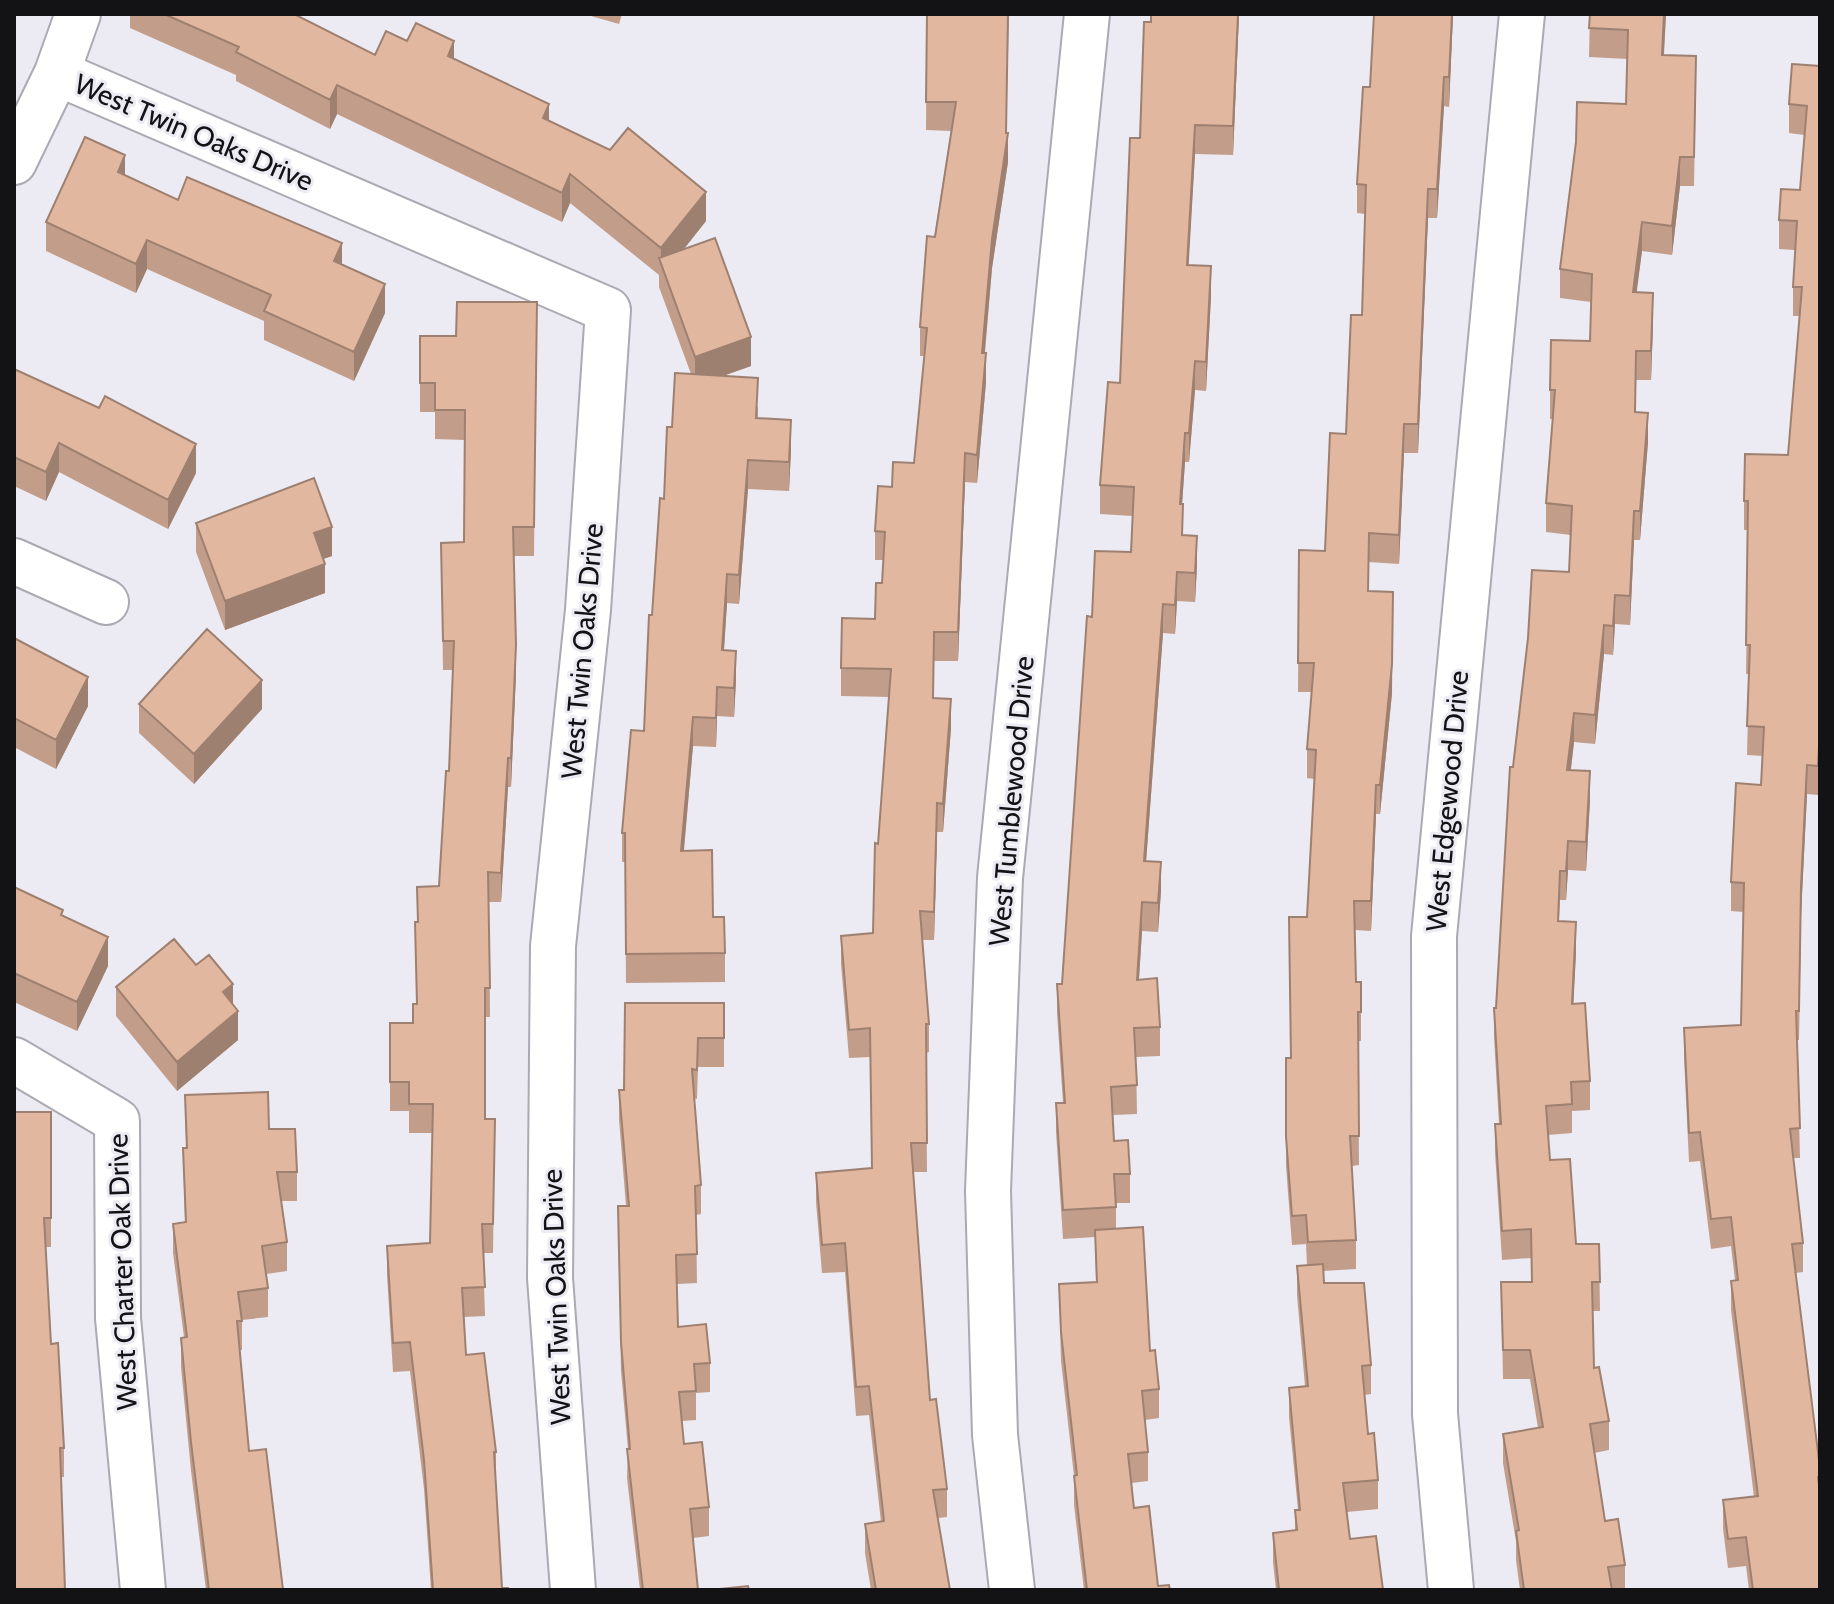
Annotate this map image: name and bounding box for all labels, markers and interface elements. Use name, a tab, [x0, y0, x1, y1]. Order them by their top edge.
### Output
street label: West Twin Oaks Drive	[69, 66, 319, 198]
street label: West Twin Oaks Drive	[554, 522, 610, 780]
street label: West Tumblewood Drive	[981, 655, 1041, 947]
street label: West Edgewood Drive	[1419, 669, 1475, 933]
street label: West Charter Oak Drive	[100, 1133, 144, 1411]
street label: West Twin Oaks Drive	[535, 1168, 577, 1426]

